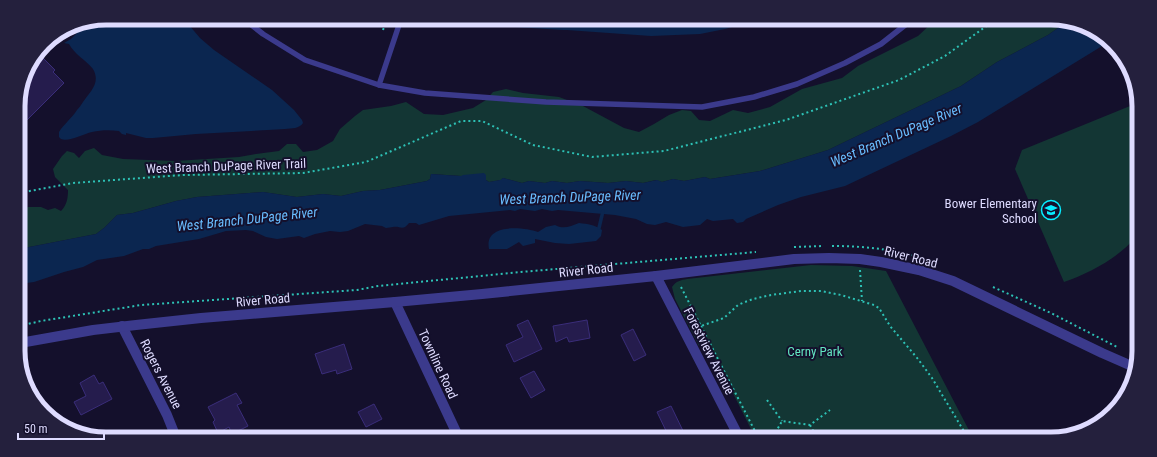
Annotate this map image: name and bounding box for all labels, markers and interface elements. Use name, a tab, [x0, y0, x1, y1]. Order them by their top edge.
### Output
water label: West Branch DuPage River	[828, 100, 965, 170]
street label: West Branch DuPage River Trail	[146, 156, 306, 176]
water label: West Branch DuPage River	[499, 187, 642, 207]
place label: Bower Elementary School	[945, 196, 1038, 226]
school or university icon: Bower Elementary School	[1040, 199, 1062, 221]
water label: West Branch DuPage River	[176, 204, 319, 234]
street label: River Road	[883, 243, 939, 271]
street label: River Road	[558, 260, 614, 280]
street label: River Road	[235, 290, 291, 310]
street label: Forestview Avenue	[681, 305, 737, 397]
street label: Townline Road	[415, 327, 461, 401]
street label: Rogers Avenue	[137, 337, 185, 411]
park label: Cerny Park	[787, 344, 843, 359]
scale bar	[18, 415, 104, 441]
text: 50 m	[24, 422, 48, 436]

